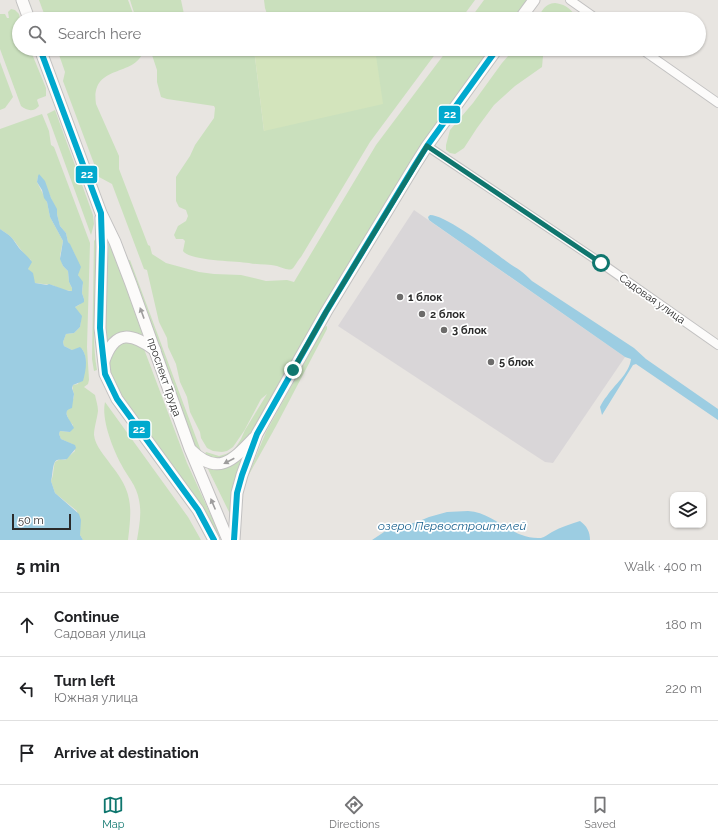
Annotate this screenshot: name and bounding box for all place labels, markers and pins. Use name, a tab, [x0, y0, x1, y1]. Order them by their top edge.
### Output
place label: 1 блок	[408, 291, 443, 304]
marker: 1 блок	[395, 292, 405, 302]
place label: 2 блок	[430, 308, 466, 321]
marker: 2 блок	[417, 309, 427, 319]
place label: 3 блок	[452, 324, 488, 337]
marker: 3 блок	[439, 325, 449, 335]
place label: 5 блок	[499, 356, 535, 369]
marker: 5 блок	[486, 357, 496, 367]

